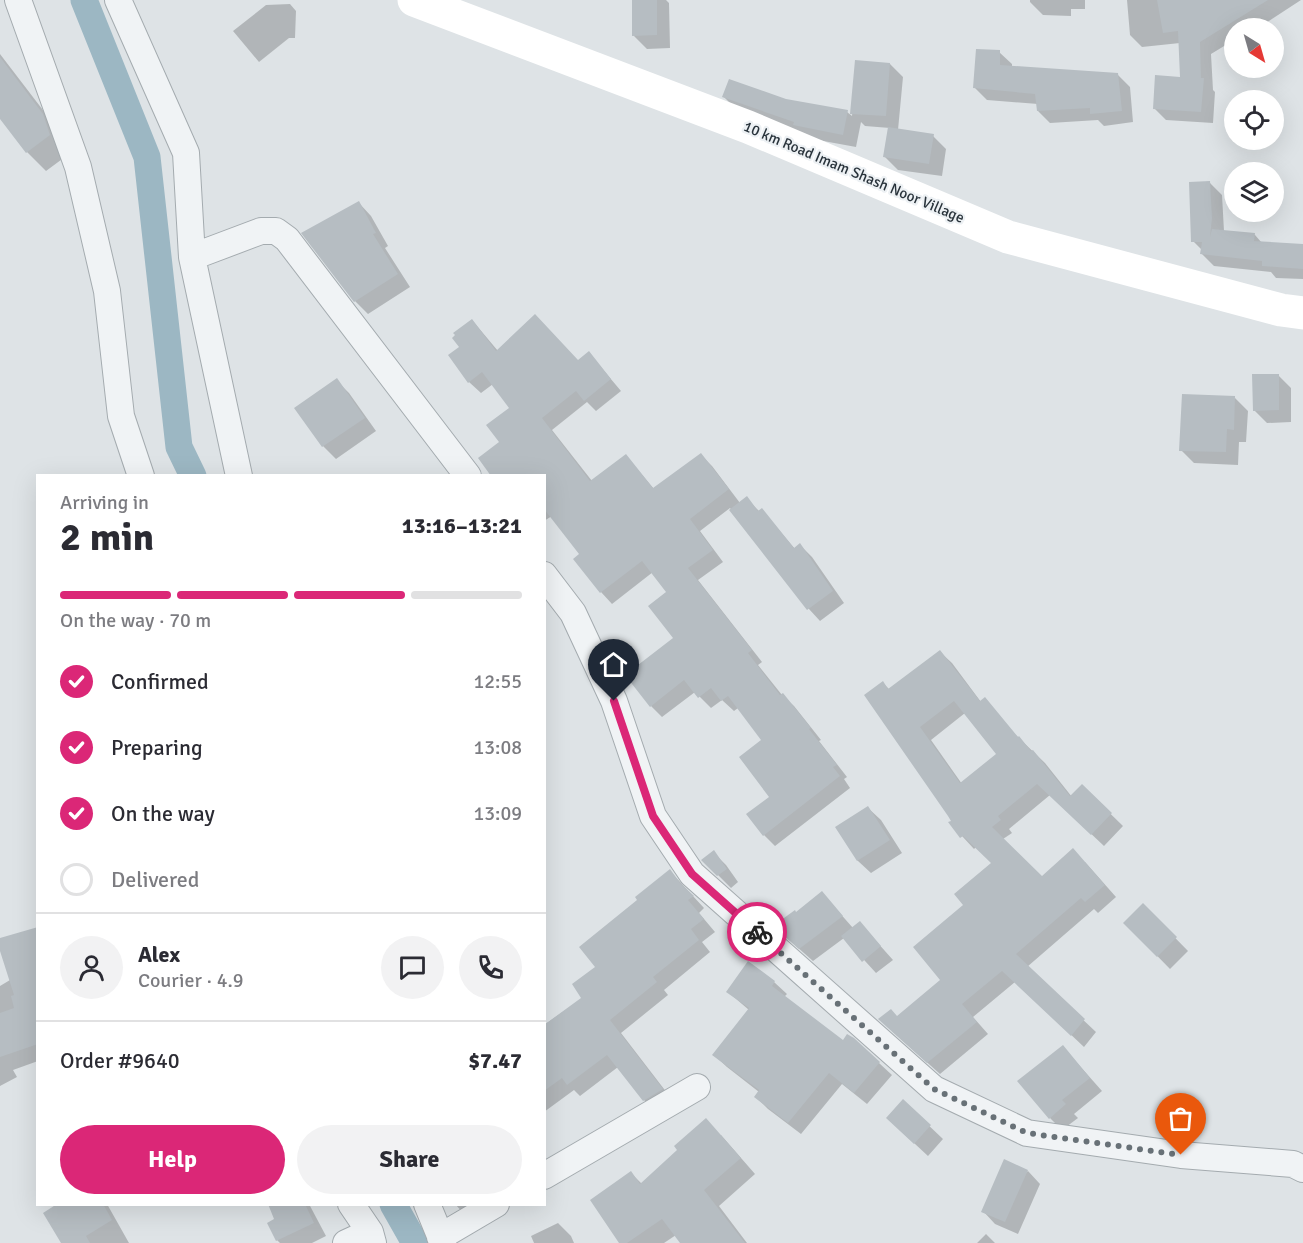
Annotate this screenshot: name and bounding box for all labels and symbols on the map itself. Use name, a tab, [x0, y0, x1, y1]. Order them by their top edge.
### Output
north arrow	[1224, 18, 1284, 78]
street label: 10 km Road Imam Shash Noor Village	[741, 117, 967, 227]
pin	[588, 639, 639, 701]
courier	[727, 902, 787, 962]
pin	[1155, 1093, 1206, 1155]

